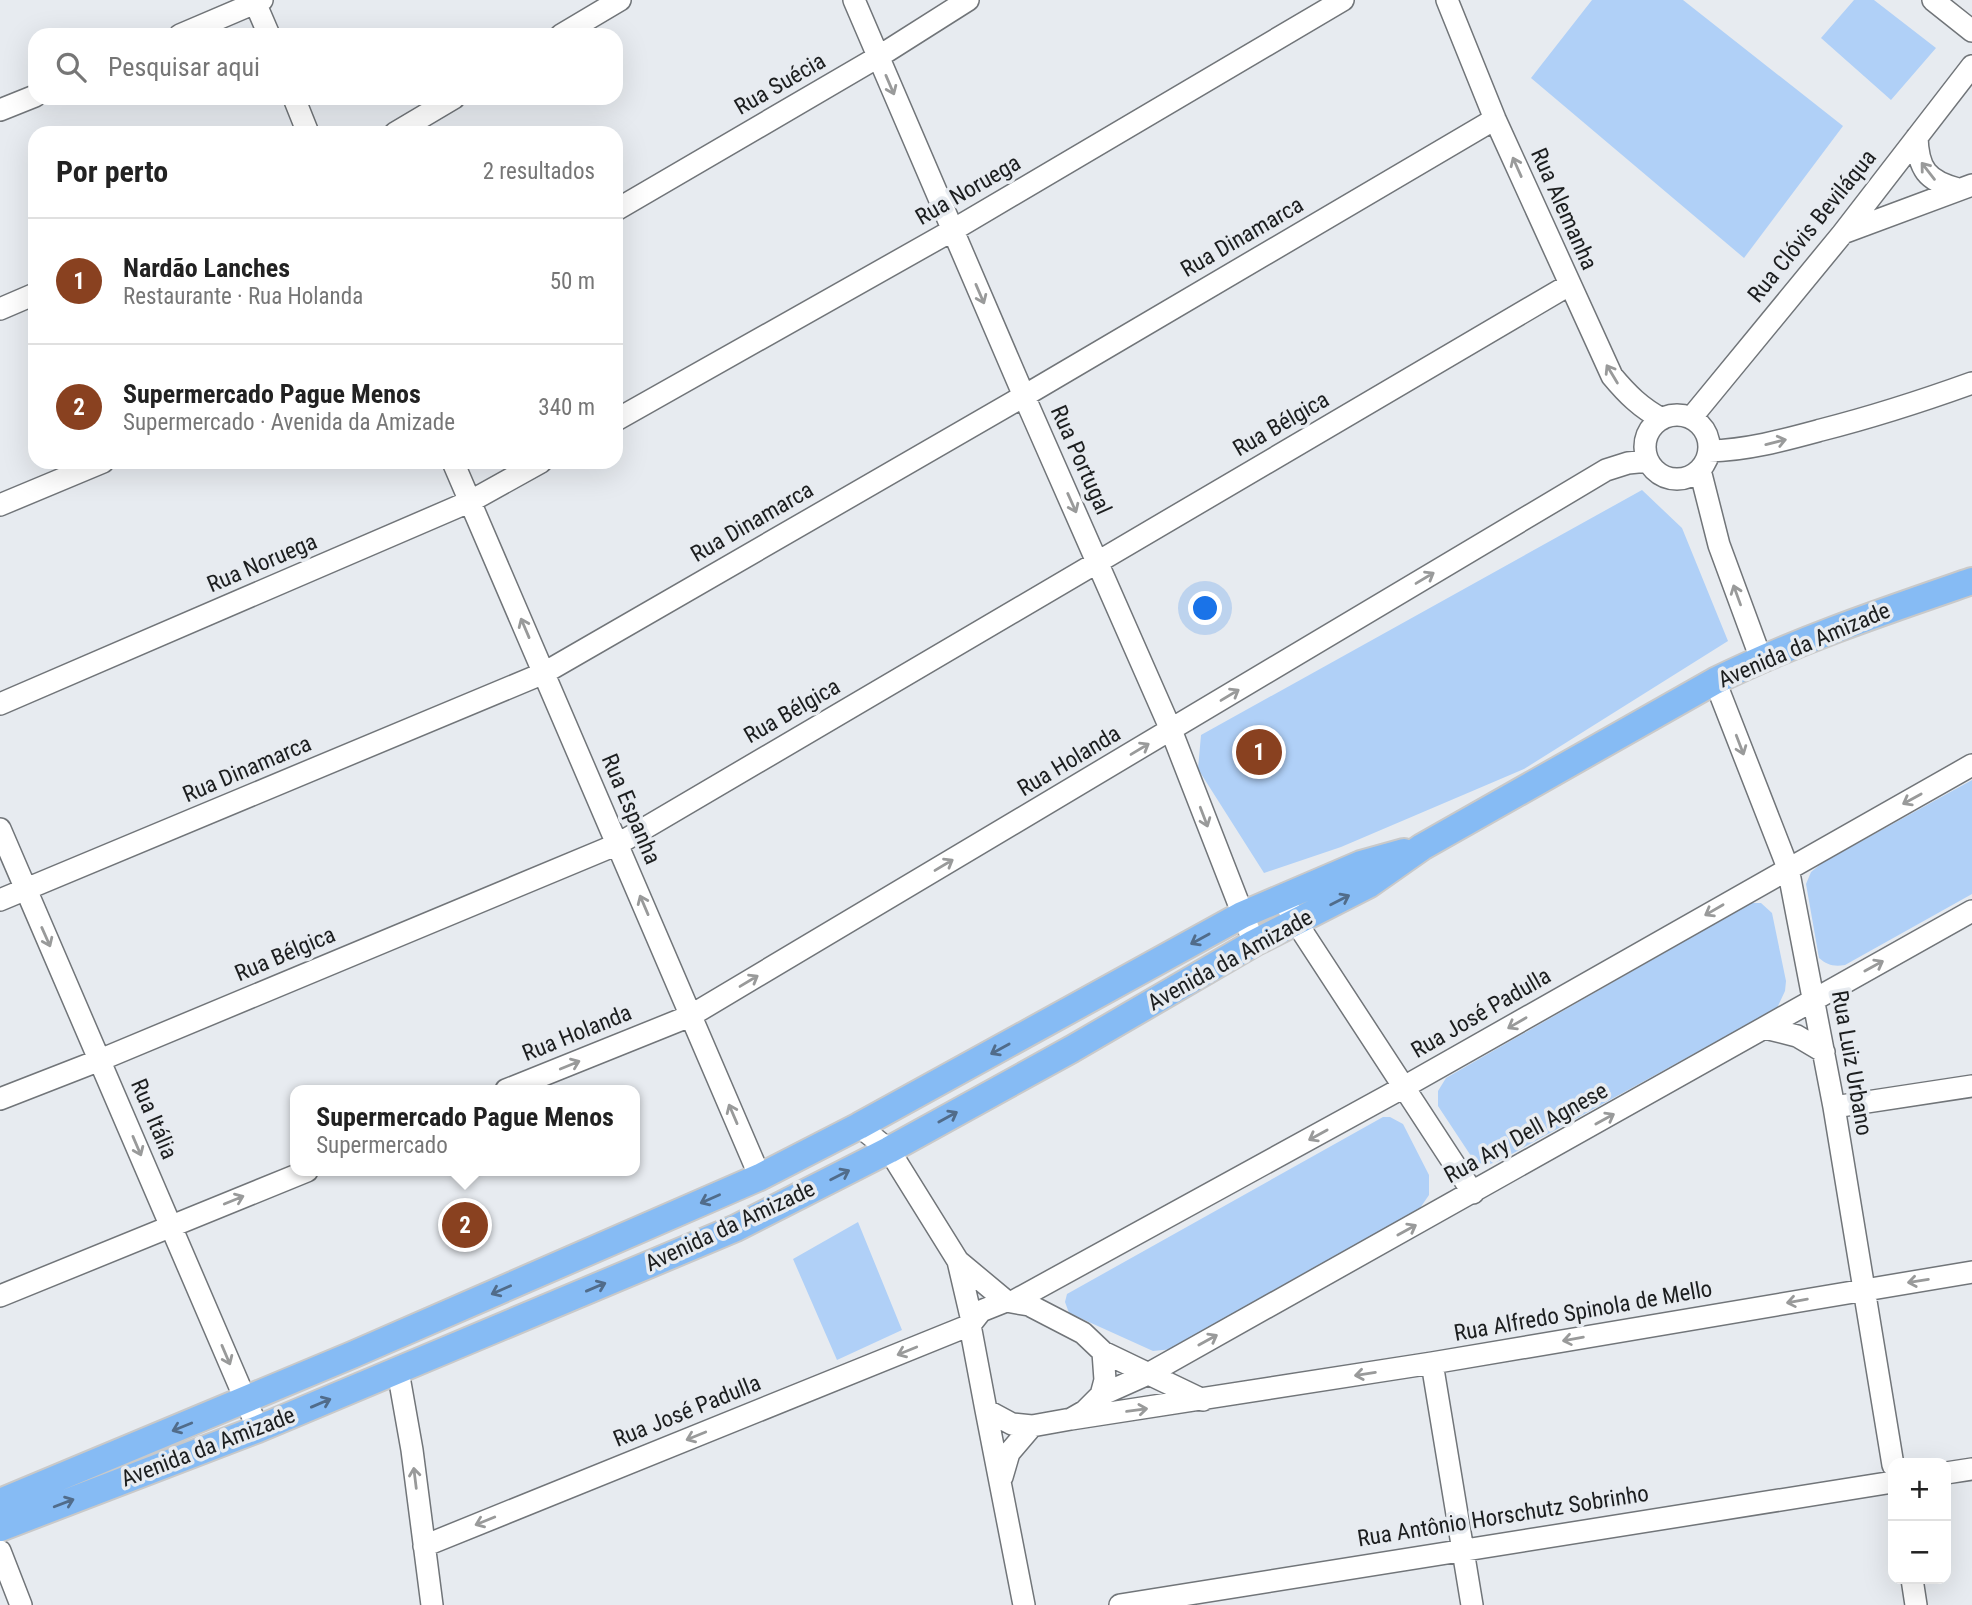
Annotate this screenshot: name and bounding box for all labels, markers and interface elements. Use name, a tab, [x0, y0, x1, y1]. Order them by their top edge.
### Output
search box	[28, 28, 623, 105]
street label: Rua Suécia	[730, 47, 830, 121]
icon: search	[52, 48, 90, 86]
text: Pesquisar aqui	[108, 52, 260, 82]
one-way arrow	[884, 74, 897, 96]
street label: Rua Alemanha	[1525, 144, 1603, 274]
street label: Rua Clóvis Beviláqua	[1742, 144, 1882, 308]
street label: Rua Noruega	[911, 149, 1025, 231]
text: Por perto	[56, 154, 168, 189]
one-way arrow	[1510, 157, 1523, 179]
text: 2 resultados	[483, 158, 595, 185]
one-way arrow	[1920, 162, 1935, 180]
street label: Rua Dinamarca	[1176, 191, 1308, 283]
text: Nardão Lanches	[123, 253, 290, 283]
text: 1	[73, 268, 85, 295]
text: 50 m	[550, 268, 595, 295]
text: Restaurante · Rua Holanda	[123, 283, 363, 310]
one-way arrow	[974, 283, 987, 305]
one-way arrow	[1605, 364, 1619, 384]
text: Supermercado Pague Menos	[123, 379, 421, 409]
street label: Rua Bélgica	[1228, 386, 1334, 462]
text: 2	[73, 394, 85, 421]
text: 340 m	[538, 394, 595, 421]
street label: Rua Portugal	[1045, 401, 1117, 519]
text: Supermercado · Avenida da Amizade	[123, 409, 455, 436]
one-way arrow	[1764, 435, 1787, 448]
street label: Rua Dinamarca	[686, 476, 818, 568]
one-way arrow	[1066, 492, 1079, 513]
street label: Rua Noruega	[203, 528, 321, 598]
one-way arrow	[1414, 571, 1434, 585]
one-way arrow	[1730, 584, 1742, 606]
your location	[1188, 591, 1222, 625]
street label: Avenida da Amizade	[1714, 597, 1894, 693]
one-way arrow	[518, 618, 531, 640]
street label: Rua Bélgica	[739, 673, 845, 749]
one-way arrow	[1219, 688, 1239, 702]
street label: Rua Holanda	[1013, 720, 1125, 802]
pin: 1	[1236, 726, 1282, 778]
street label: Rua Dinamarca	[179, 730, 315, 808]
one-way arrow	[1735, 734, 1747, 755]
one-way arrow	[1130, 741, 1150, 755]
street label: Rua Espanha	[596, 750, 666, 868]
one-way arrow	[1903, 792, 1923, 806]
one-way arrow	[1199, 805, 1212, 827]
one-way arrow	[934, 858, 954, 872]
one-way arrow	[1329, 892, 1350, 906]
one-way arrow	[636, 895, 649, 917]
one-way arrow	[1705, 903, 1725, 917]
street label: Avenida da Amizade	[1143, 904, 1317, 1016]
street label: Rua Bélgica	[231, 921, 339, 987]
one-way arrow	[40, 926, 53, 947]
one-way arrow	[1190, 932, 1210, 946]
one-way arrow	[1863, 959, 1884, 972]
street label: Rua José Padulla	[1406, 962, 1556, 1064]
one-way arrow	[738, 974, 758, 988]
street label: Rua Luiz Urbano	[1826, 988, 1878, 1138]
street label: Rua Holanda	[518, 999, 636, 1067]
one-way arrow	[1507, 1016, 1527, 1030]
one-way arrow	[991, 1042, 1011, 1056]
one-way arrow	[558, 1057, 580, 1070]
street label: Rua Itália	[125, 1075, 183, 1163]
street label: Rua Ary Dell Agnese	[1440, 1077, 1612, 1189]
popup	[290, 1085, 640, 1176]
text: Supermercado Pague Menos	[316, 1102, 614, 1132]
one-way arrow	[726, 1104, 739, 1126]
one-way arrow	[938, 1110, 958, 1124]
one-way arrow	[1594, 1112, 1615, 1125]
one-way arrow	[1309, 1128, 1329, 1142]
text: Supermercado	[316, 1132, 448, 1159]
one-way arrow	[131, 1134, 144, 1156]
one-way arrow	[829, 1167, 850, 1181]
street label: Avenida da Amizade	[641, 1175, 819, 1277]
one-way arrow	[223, 1193, 245, 1206]
one-way arrow	[700, 1193, 721, 1206]
pin: 2	[442, 1199, 488, 1251]
one-way arrow	[1396, 1223, 1416, 1237]
street label: Rua Alfredo Spinola de Mello	[1452, 1275, 1714, 1347]
one-way arrow	[1907, 1275, 1930, 1288]
one-way arrow	[585, 1280, 606, 1293]
one-way arrow	[491, 1284, 513, 1297]
one-way arrow	[1786, 1295, 1809, 1308]
one-way arrow	[1197, 1333, 1217, 1347]
one-way arrow	[1562, 1333, 1585, 1346]
one-way arrow	[220, 1344, 233, 1365]
one-way arrow	[897, 1345, 918, 1358]
one-way arrow	[1354, 1368, 1377, 1381]
street label: Rua José Padulla	[609, 1369, 765, 1453]
one-way arrow	[310, 1396, 331, 1409]
street label: Avenida da Amizade	[117, 1401, 299, 1493]
one-way arrow	[1125, 1403, 1148, 1416]
one-way arrow	[171, 1421, 193, 1434]
one-way arrow	[686, 1430, 707, 1443]
map controls	[1888, 1458, 1951, 1584]
button: +	[1888, 1458, 1951, 1521]
one-way arrow	[409, 1467, 422, 1490]
street label: Rua Antônio Horschutz Sobrinho	[1355, 1480, 1651, 1552]
one-way arrow	[52, 1496, 74, 1509]
one-way arrow	[475, 1515, 496, 1528]
button: −	[1888, 1521, 1951, 1584]

